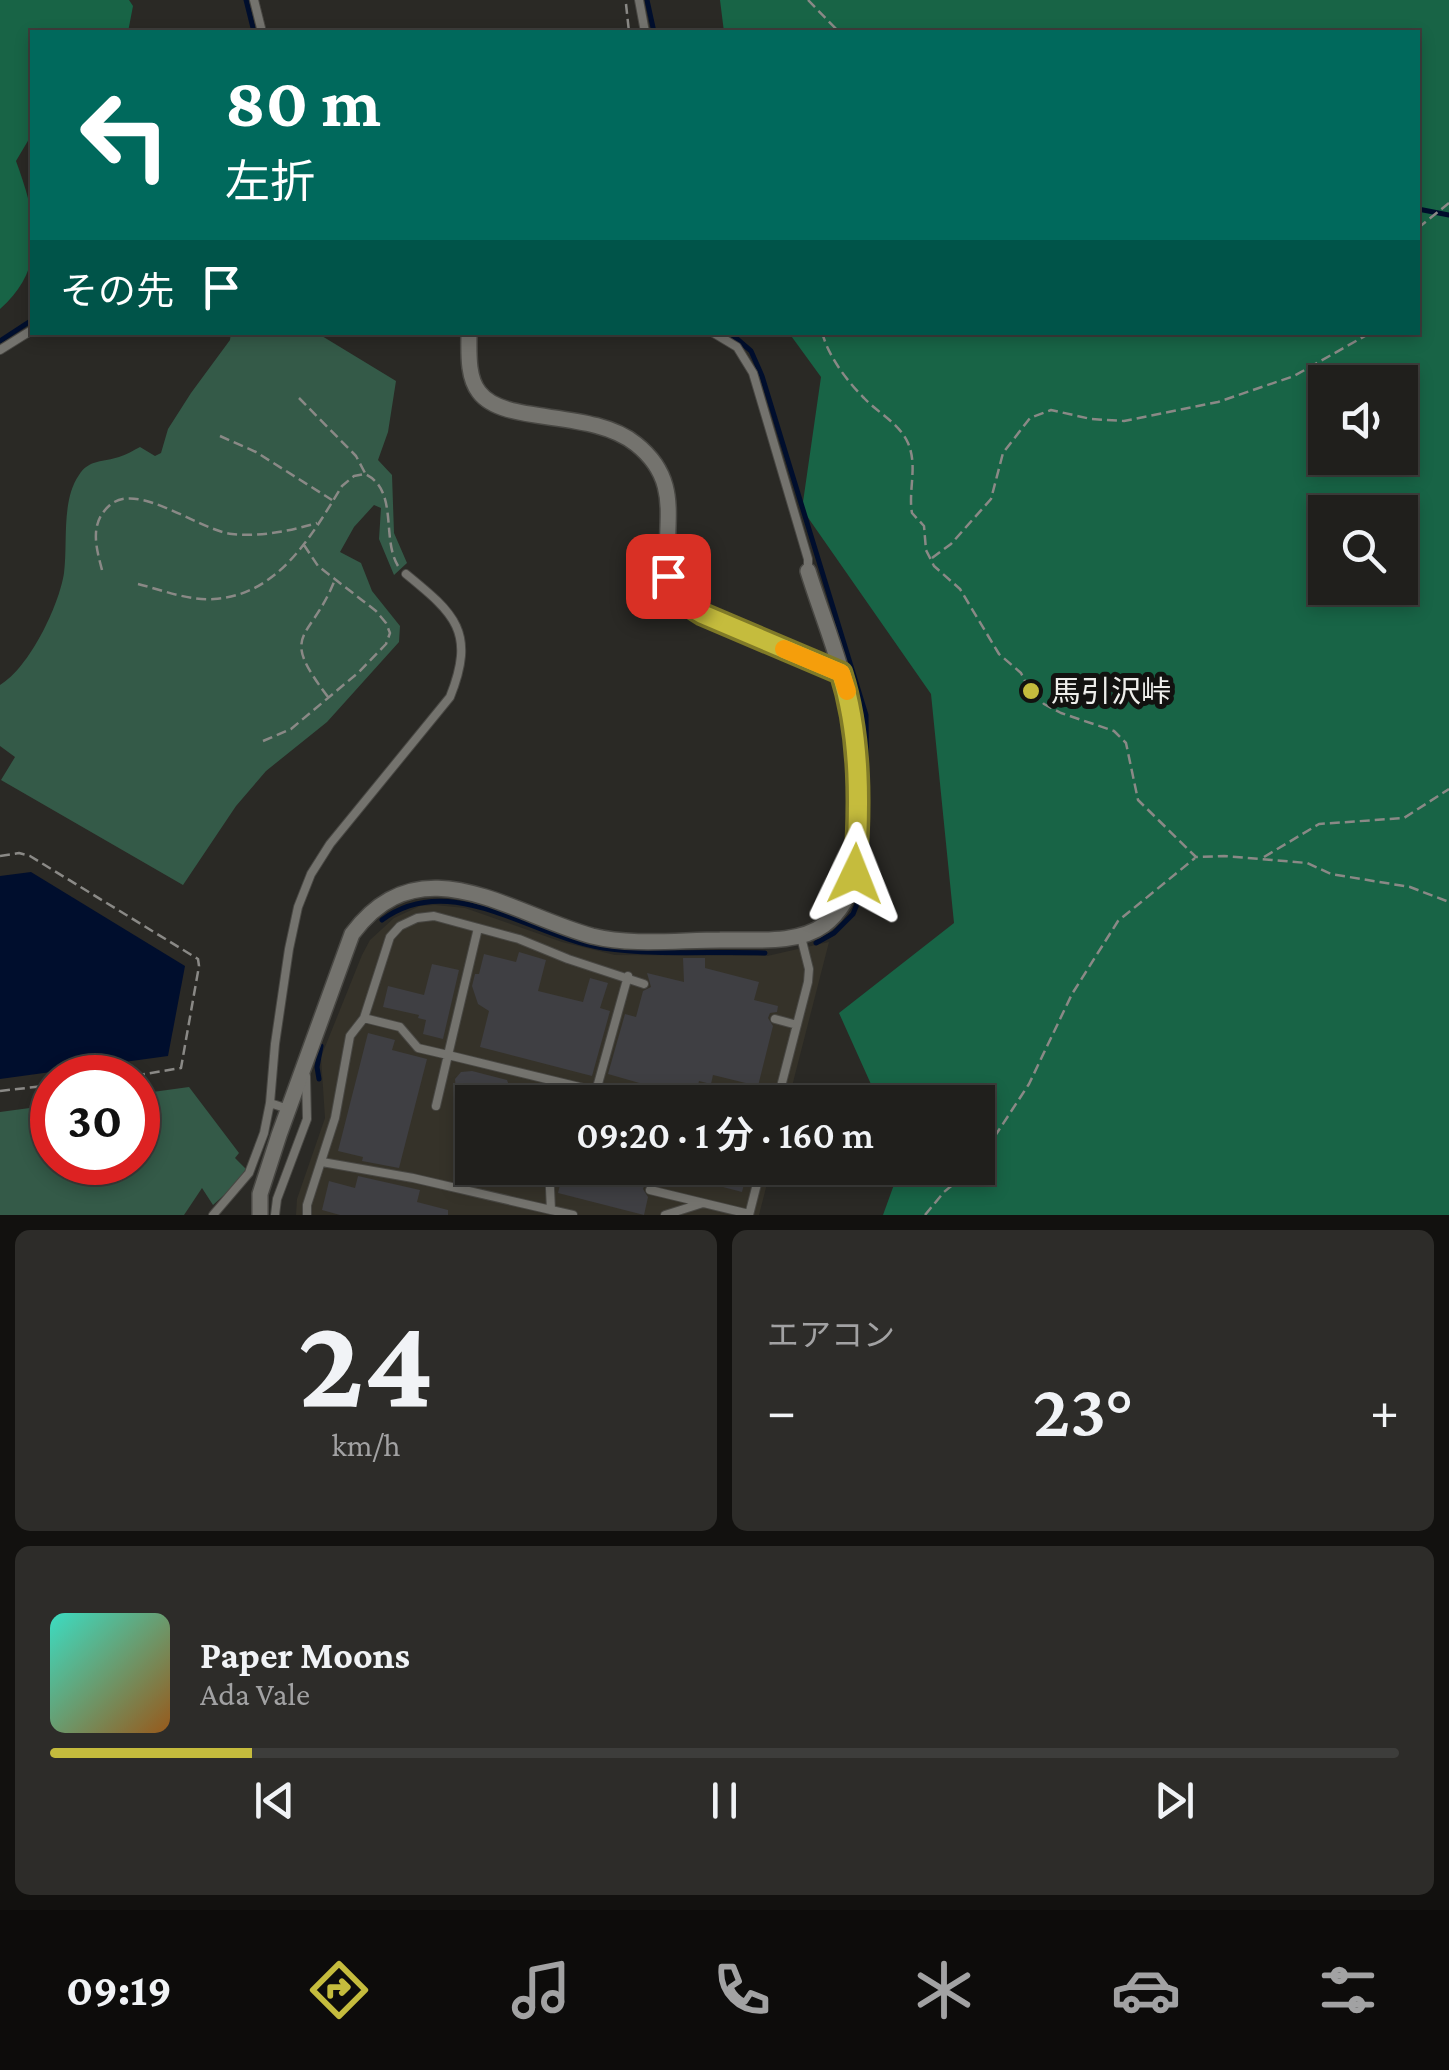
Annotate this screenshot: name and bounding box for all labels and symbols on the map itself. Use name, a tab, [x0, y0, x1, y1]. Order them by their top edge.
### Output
pin	[626, 534, 711, 619]
place label: 馬引沢峠	[1051, 675, 1171, 708]
marker: 馬引沢峠	[1020, 680, 1042, 702]
position arrow	[803, 822, 907, 926]
speed limit sign: 30	[30, 1055, 160, 1185]

